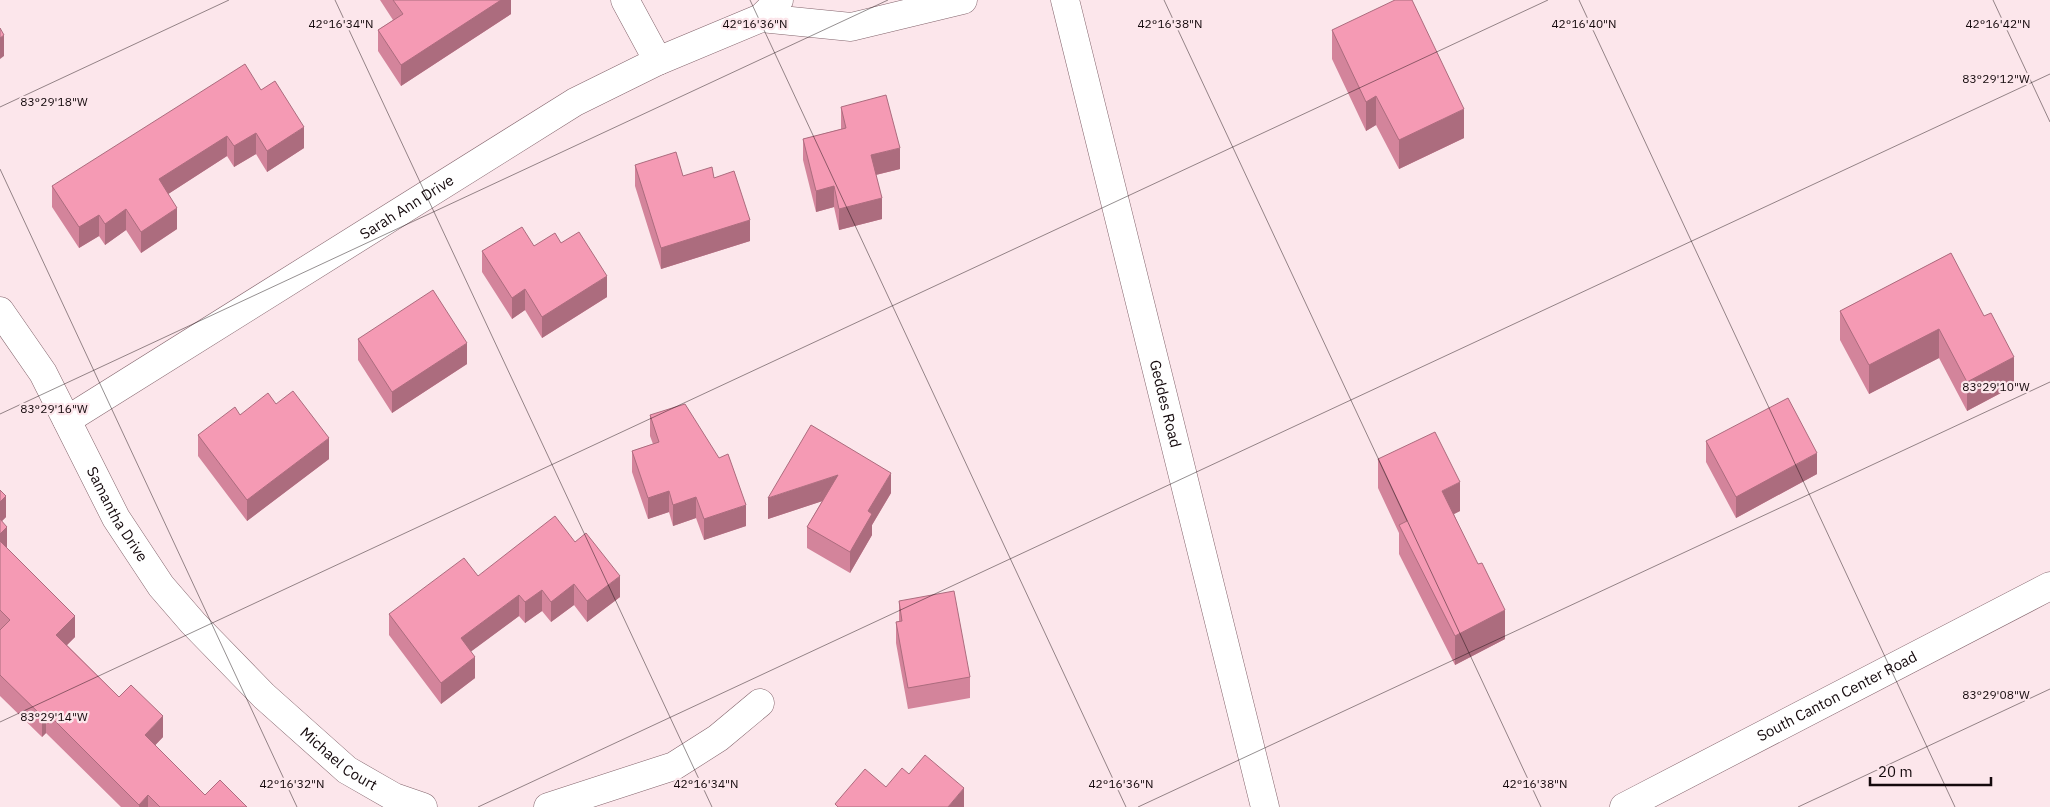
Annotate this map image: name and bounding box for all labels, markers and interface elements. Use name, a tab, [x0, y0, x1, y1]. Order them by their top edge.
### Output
text: 42°16'34"N	[308, 16, 374, 31]
text: 42°16'36"N	[722, 16, 788, 31]
text: 42°16'38"N	[1137, 16, 1203, 31]
text: 42°16'40"N	[1551, 16, 1617, 31]
text: 42°16'42"N	[1965, 16, 2031, 31]
text: 83°29'12"W	[1962, 71, 2030, 86]
text: 83°29'18"W	[20, 94, 88, 109]
street label: Sarah Ann Drive	[356, 170, 457, 243]
street label: Geddes Road	[1146, 358, 1186, 449]
text: 83°29'10"W	[1962, 379, 2030, 394]
text: 83°29'16"W	[20, 401, 88, 416]
street label: Samantha Drive	[83, 463, 152, 565]
street label: South Canton Center Road	[1754, 647, 1920, 745]
text: 83°29'08"W	[1962, 687, 2030, 702]
text: 83°29'14"W	[20, 709, 88, 724]
street label: Michael Court	[296, 723, 381, 794]
scale bar	[1870, 754, 1991, 786]
text: 20 m	[1878, 762, 1913, 781]
text: 42°16'32"N	[259, 776, 325, 791]
text: 42°16'34"N	[673, 776, 739, 791]
text: 42°16'36"N	[1088, 776, 1154, 791]
text: 42°16'38"N	[1502, 776, 1568, 791]

